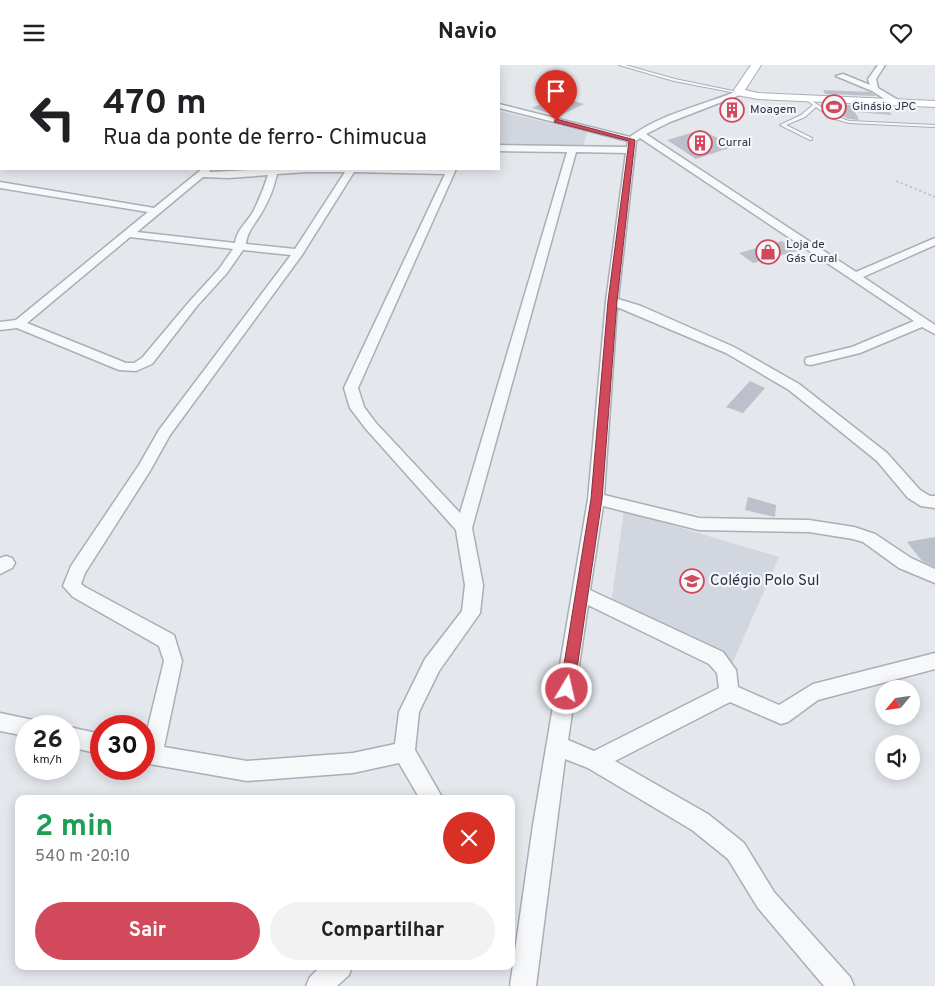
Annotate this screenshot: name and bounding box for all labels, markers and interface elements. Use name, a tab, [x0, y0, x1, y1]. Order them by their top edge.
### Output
icon: menu	[20, 19, 48, 47]
text: Navio	[438, 19, 497, 46]
icon: heart	[887, 19, 915, 47]
pin	[535, 70, 577, 121]
icon: arrive	[542, 77, 570, 105]
text: 470 m	[103, 82, 207, 126]
icon: left	[20, 85, 85, 150]
sports icon: Ginásio JPC	[821, 94, 847, 120]
building icon: Moagem	[719, 97, 745, 123]
place label: Ginásio JPC	[852, 99, 917, 115]
place label: Moagem	[750, 102, 796, 118]
text: Rua da ponte de ferro- Chimucua	[103, 125, 427, 152]
building icon: Curral	[687, 130, 713, 156]
place label: Curral	[718, 135, 751, 151]
place label: Loja de Gás Cural	[786, 237, 838, 267]
shop icon: Loja de Gás Cural	[755, 239, 781, 265]
school or university icon: Colégio Polo Sul	[679, 568, 705, 594]
place label: Colégio Polo Sul	[710, 572, 819, 591]
position arrow	[540, 662, 592, 714]
north arrow	[875, 680, 920, 725]
map controls	[875, 680, 920, 780]
speed limit sign: 30	[90, 715, 155, 780]
text: 26	[32, 725, 63, 757]
button: sound	[875, 735, 920, 780]
text: km/h	[33, 752, 62, 768]
text: 2 min	[35, 809, 113, 846]
button: close	[443, 812, 495, 864]
text: 540 m · 20:10	[35, 847, 130, 867]
button: Sair	[35, 902, 260, 960]
button: Compartilhar	[270, 902, 495, 960]

